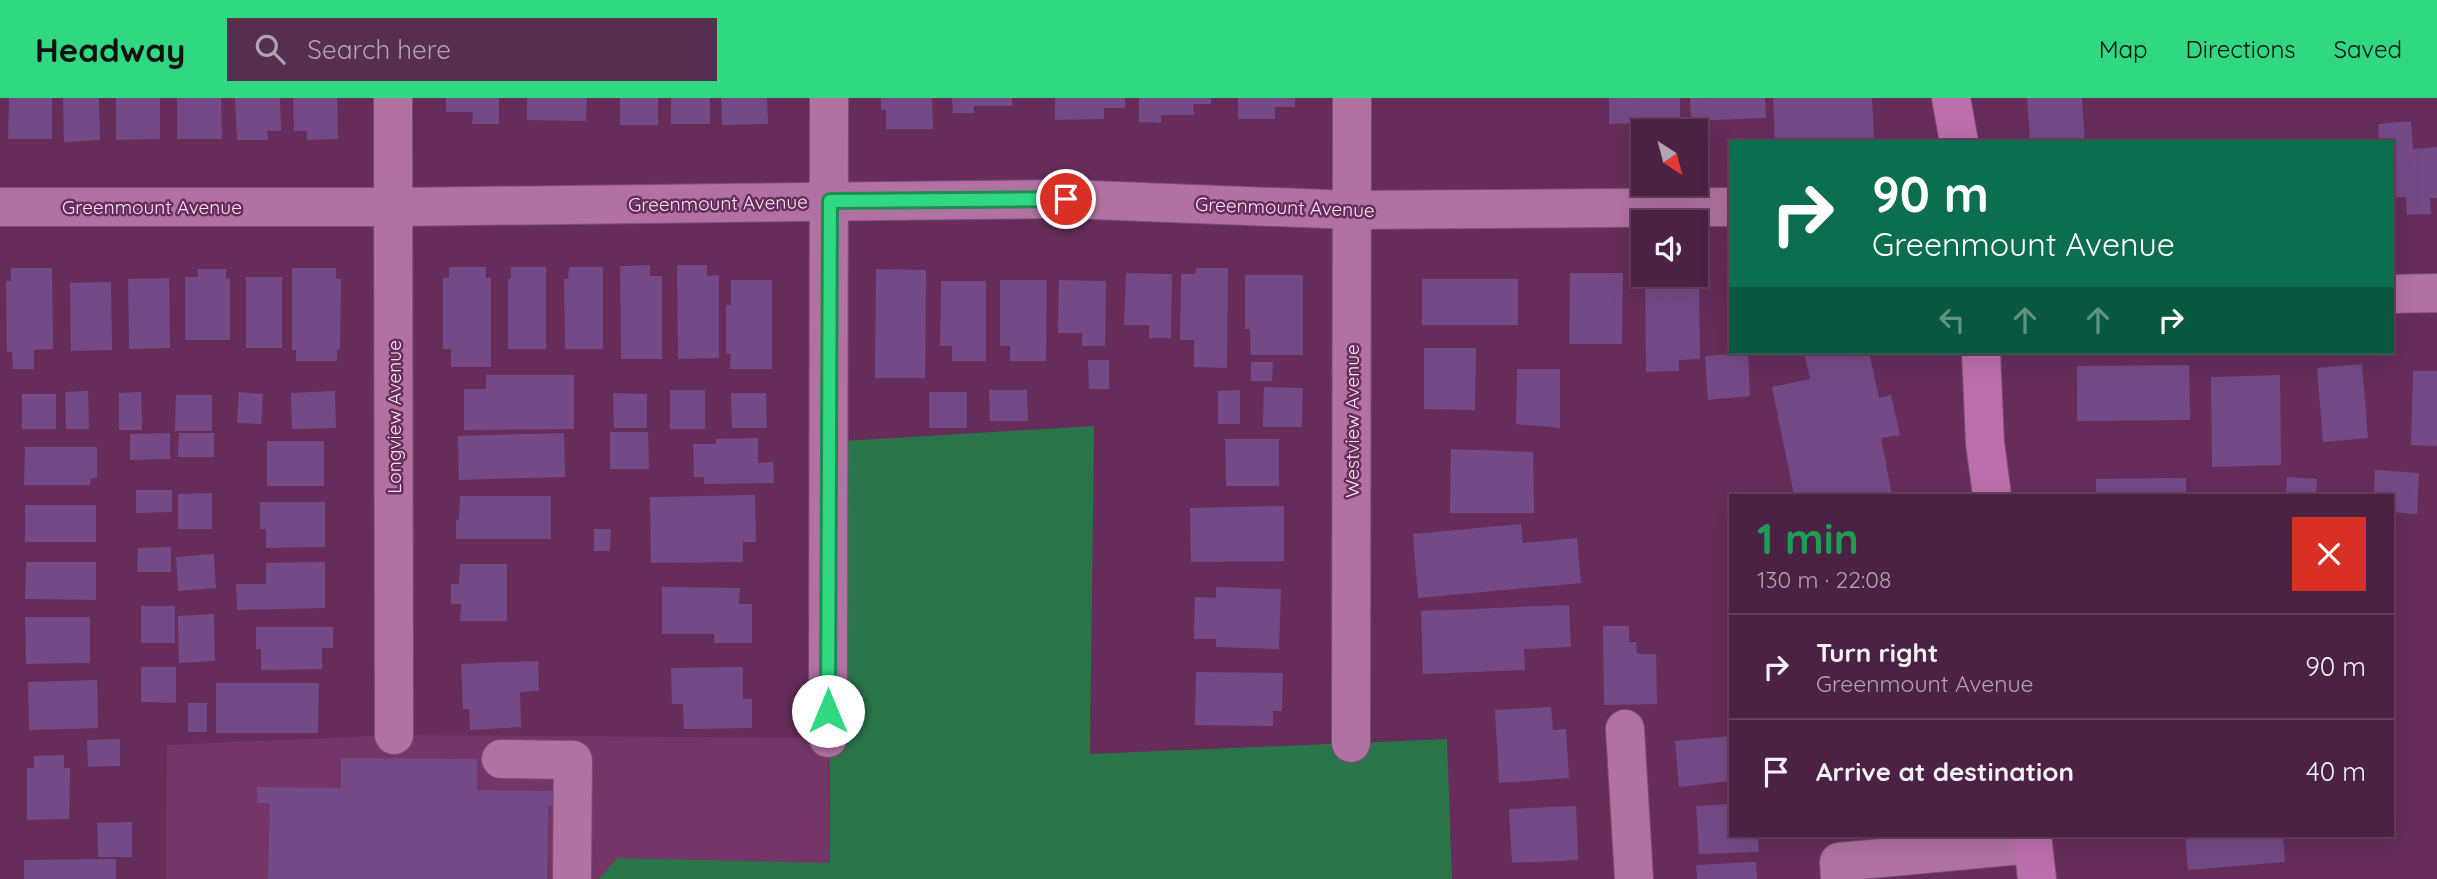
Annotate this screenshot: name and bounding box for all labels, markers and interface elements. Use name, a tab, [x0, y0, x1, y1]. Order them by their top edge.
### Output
search box	[227, 18, 717, 81]
text: Headway	[35, 29, 185, 70]
icon: search	[251, 30, 289, 68]
text: Search here	[307, 33, 451, 66]
text: Map	[2099, 34, 2148, 64]
text: Directions	[2186, 34, 2296, 64]
text: Saved	[2334, 34, 2402, 64]
north arrow	[1631, 119, 1708, 196]
map controls	[1631, 119, 1708, 287]
text: 90 m	[1872, 163, 1989, 224]
icon: right	[1757, 168, 1848, 259]
pin	[1036, 169, 1096, 229]
icon: arrive	[1047, 180, 1085, 218]
street label: Greenmount Avenue	[628, 189, 808, 217]
street label: Greenmount Avenue	[1195, 192, 1375, 222]
street label: Greenmount Avenue	[62, 195, 242, 219]
button: sound	[1631, 210, 1708, 287]
text: Greenmount Avenue	[1872, 224, 2175, 264]
icon: left	[1933, 301, 1971, 339]
icon: ahead	[2006, 301, 2044, 339]
icon: ahead	[2079, 301, 2117, 339]
icon: right	[2152, 301, 2190, 339]
street label: Longview Avenue	[382, 340, 406, 494]
street label: Westview Avenue	[1340, 344, 1364, 498]
text: 1 min	[1757, 512, 1859, 565]
button: close	[2292, 517, 2366, 591]
text: 130 m · 22:08	[1757, 565, 1891, 594]
text: Turn right	[1816, 636, 1938, 669]
icon: right	[1757, 648, 1795, 686]
text: 90 m	[2305, 650, 2366, 683]
text: Greenmount Avenue	[1816, 669, 2034, 698]
position arrow	[791, 674, 865, 748]
icon: arrive	[1757, 753, 1795, 791]
text: Arrive at destination	[1816, 755, 2074, 788]
text: 40 m	[2306, 755, 2366, 788]

